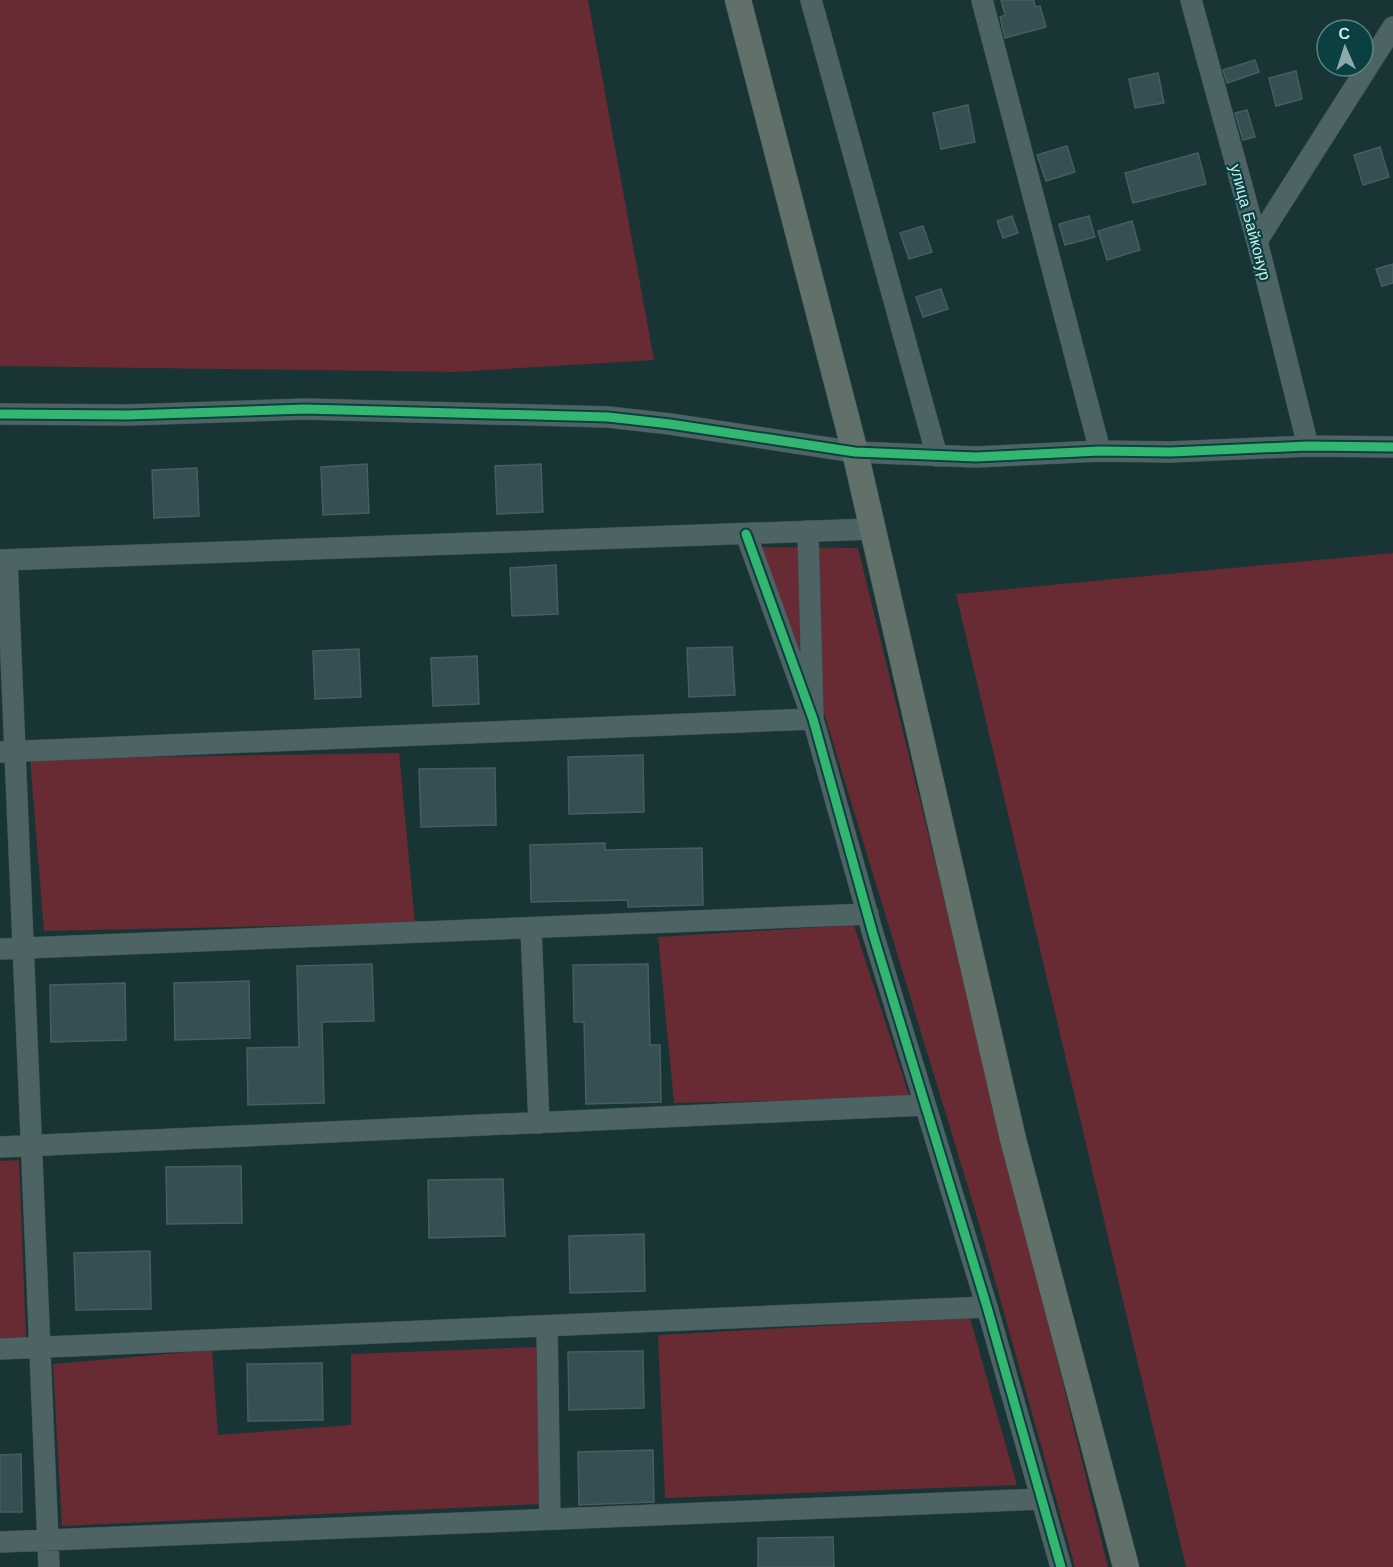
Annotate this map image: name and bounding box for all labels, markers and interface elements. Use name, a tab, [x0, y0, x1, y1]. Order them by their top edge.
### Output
north arrow	[1315, 18, 1375, 78]
text: С	[1338, 24, 1351, 43]
street label: улица Байконур	[1226, 162, 1275, 282]

